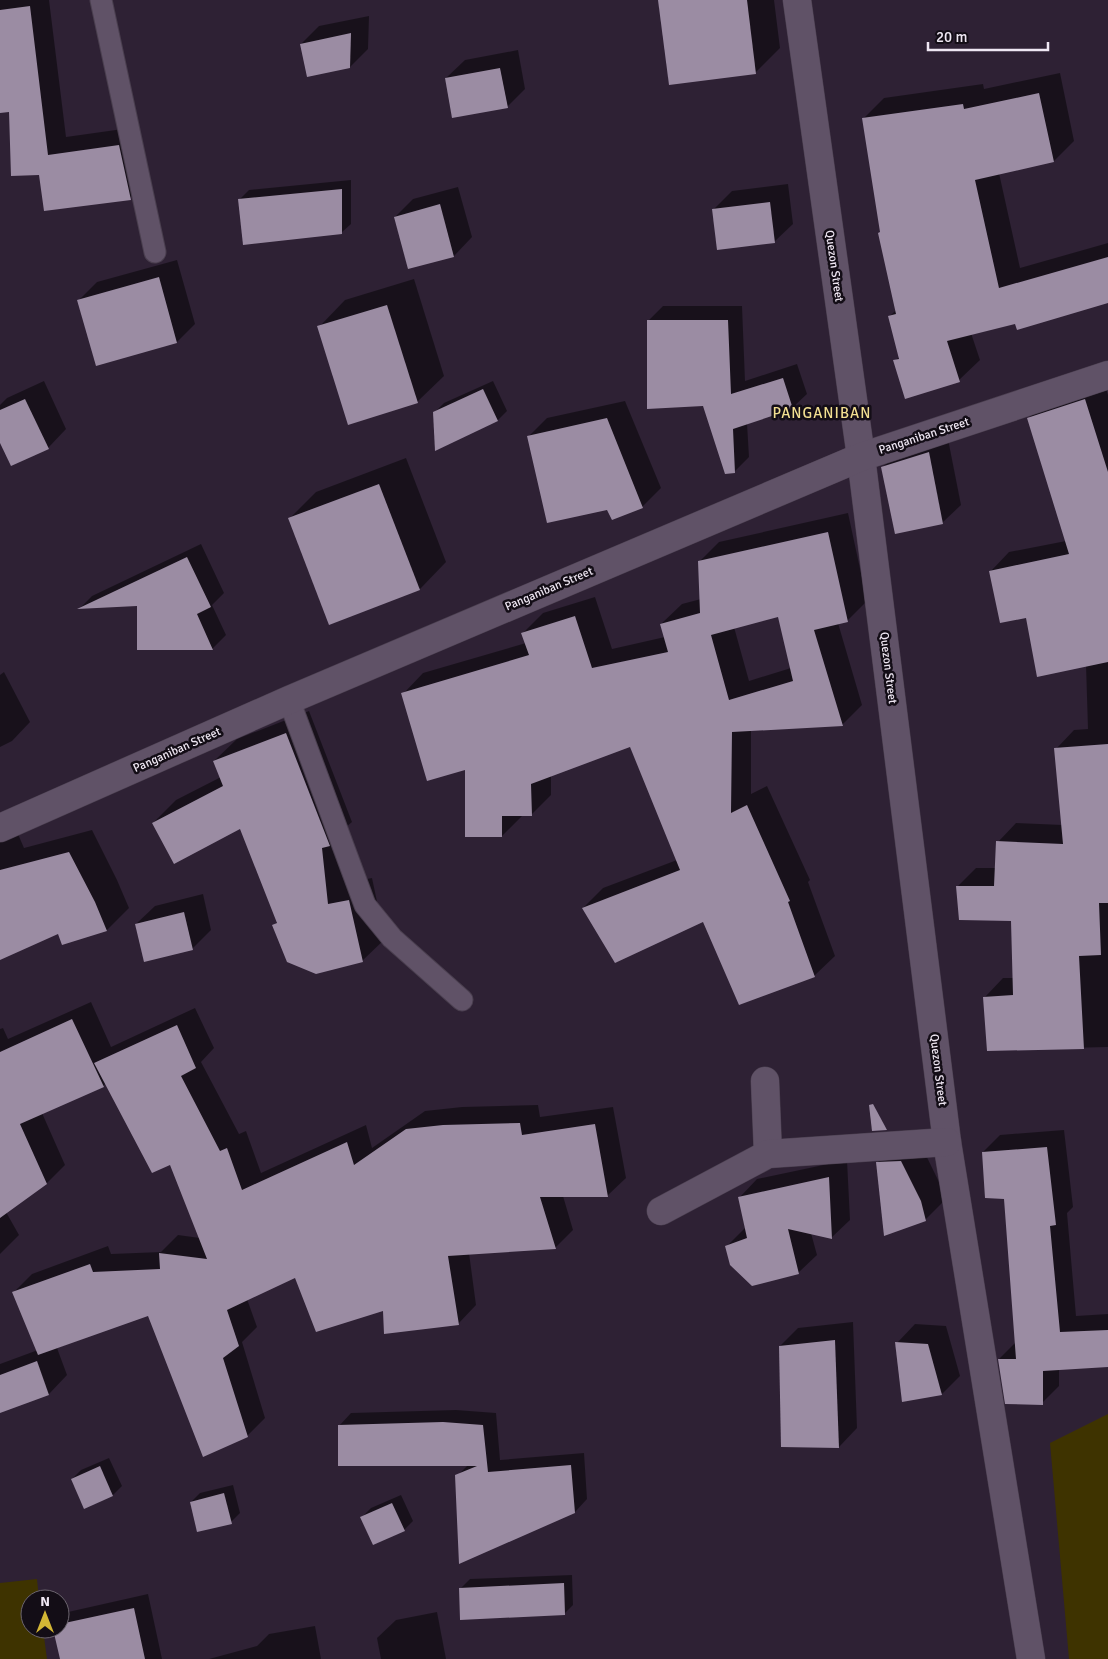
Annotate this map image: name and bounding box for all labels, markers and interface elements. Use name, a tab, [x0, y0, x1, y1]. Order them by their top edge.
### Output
scale bar	[928, 20, 1048, 52]
text: 20 m	[936, 28, 967, 46]
street label: Quezon Street	[822, 229, 846, 303]
district label: PANGANIBAN	[773, 404, 871, 422]
street label: Panganiban Street	[877, 414, 971, 458]
street label: Panganiban Street	[503, 564, 595, 614]
street label: Quezon Street	[876, 631, 900, 705]
street label: Panganiban Street	[131, 724, 223, 776]
street label: Quezon Street	[926, 1033, 950, 1107]
north arrow	[20, 1589, 70, 1639]
text: N	[40, 1593, 50, 1610]

